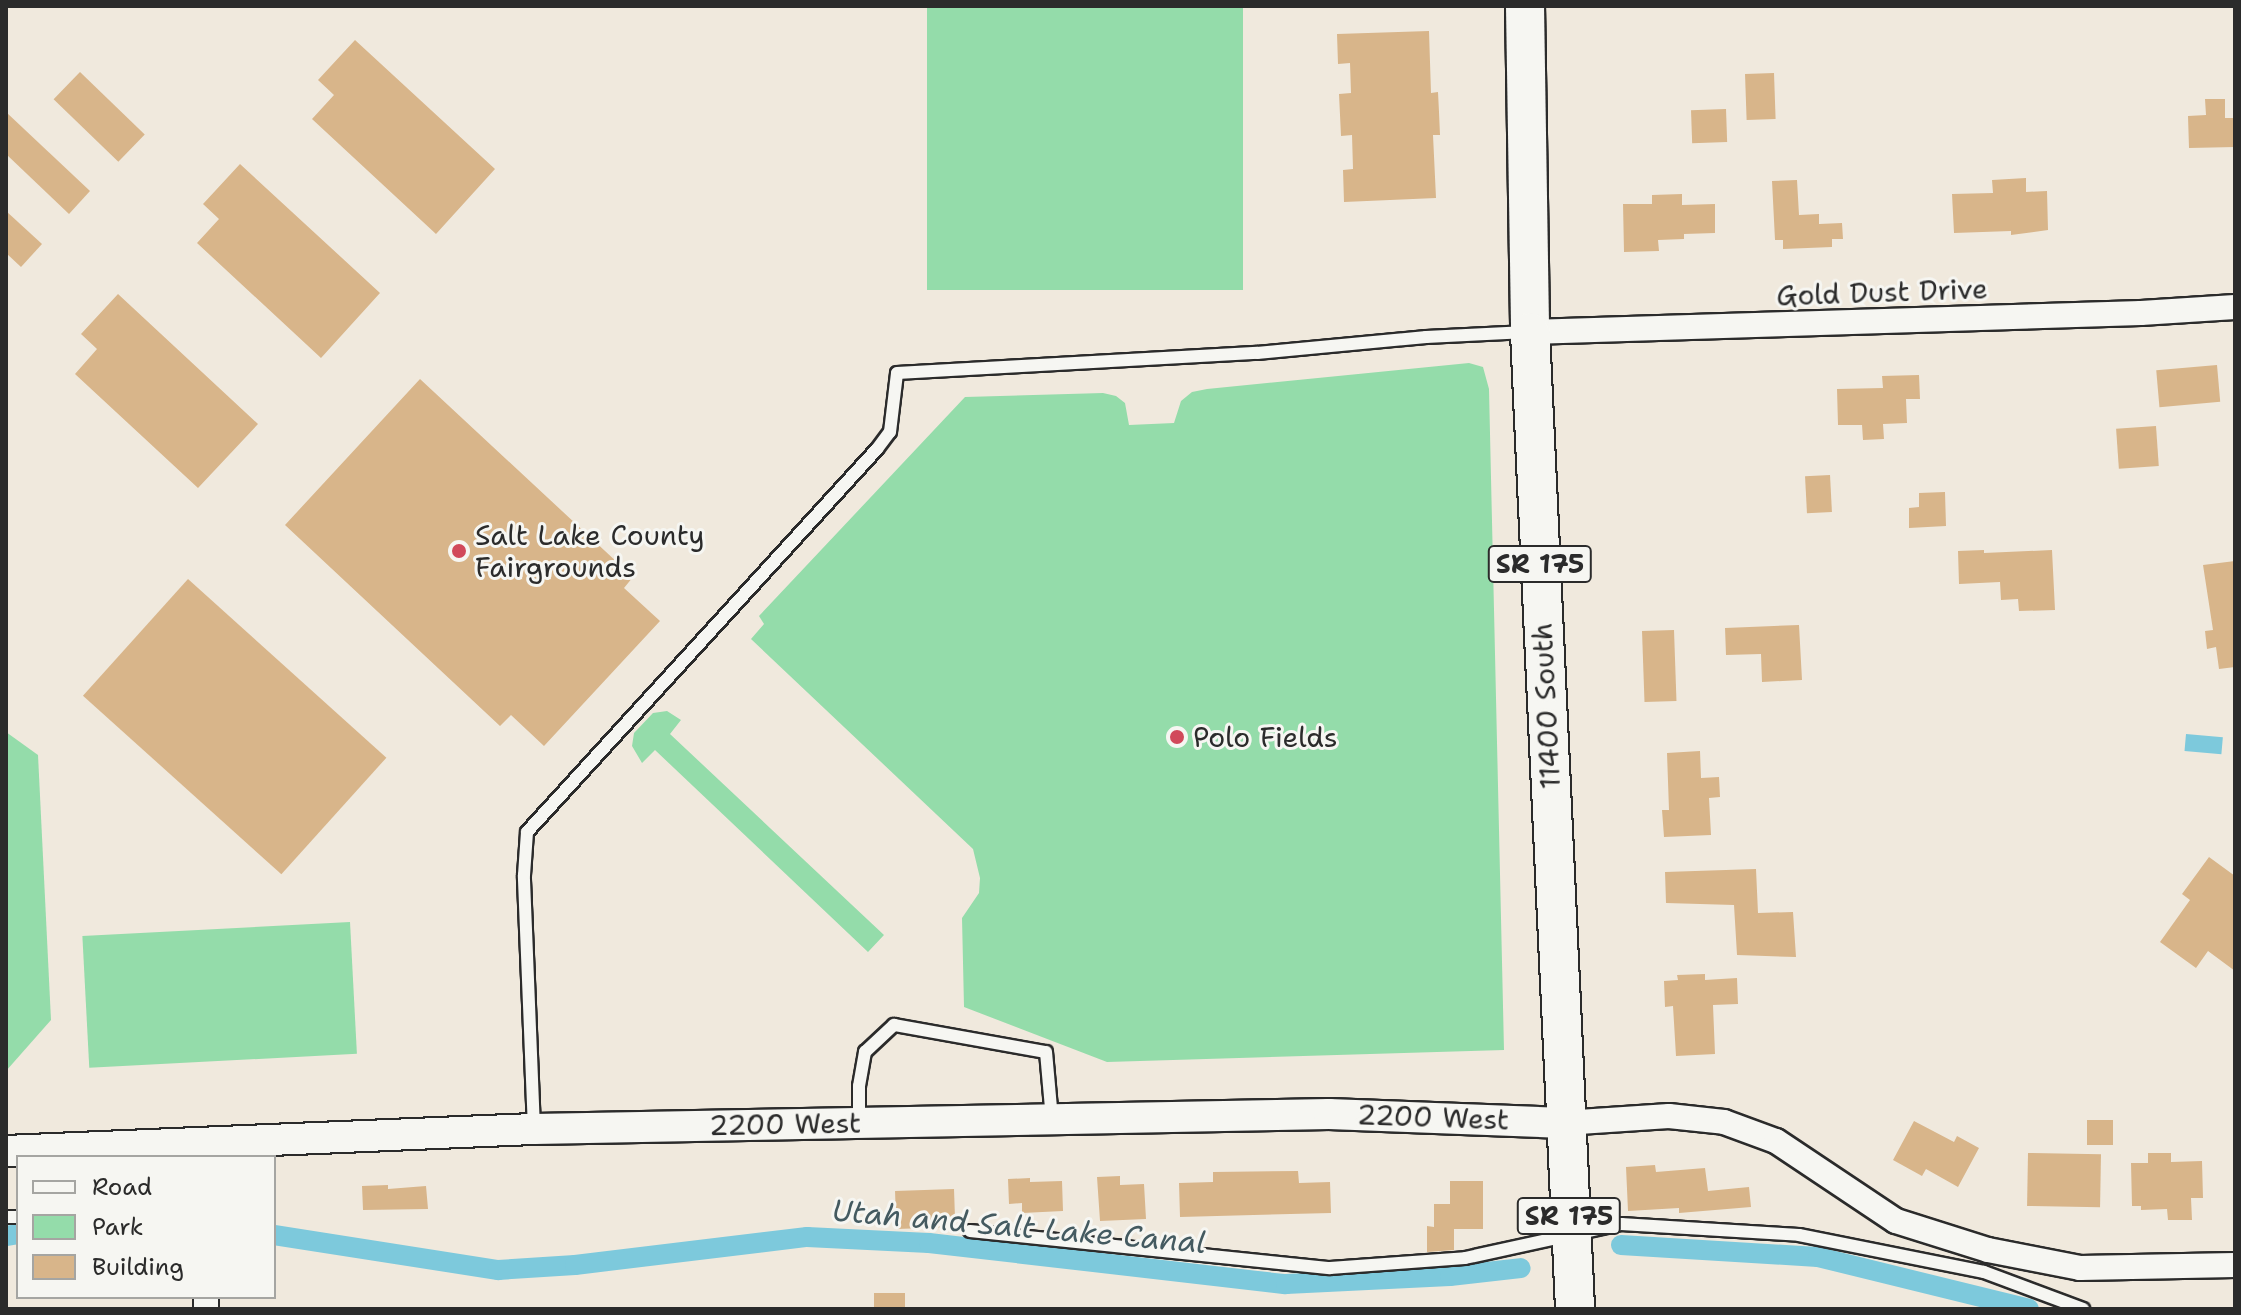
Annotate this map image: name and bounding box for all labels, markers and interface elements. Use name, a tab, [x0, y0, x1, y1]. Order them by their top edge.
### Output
street label: Gold Dust Drive	[1776, 272, 1988, 312]
place label: Salt Lake County Fairgrounds	[475, 518, 705, 584]
marker: Salt Lake County Fairgrounds	[450, 542, 468, 560]
road number: SR 175	[1486, 542, 1594, 586]
street label: 11400 South	[1525, 622, 1567, 790]
place label: Polo Fields	[1193, 720, 1338, 754]
marker: Polo Fields	[1168, 728, 1186, 746]
street label: 2200 West	[1356, 1098, 1510, 1136]
street label: 2200 West	[709, 1106, 861, 1142]
legend	[16, 1155, 276, 1299]
text: Road	[92, 1171, 152, 1203]
water label: Utah and Salt Lake Canal	[830, 1193, 1208, 1261]
road number: SR 175	[1515, 1194, 1623, 1238]
text: Park	[92, 1211, 144, 1243]
text: Building	[92, 1251, 184, 1283]

